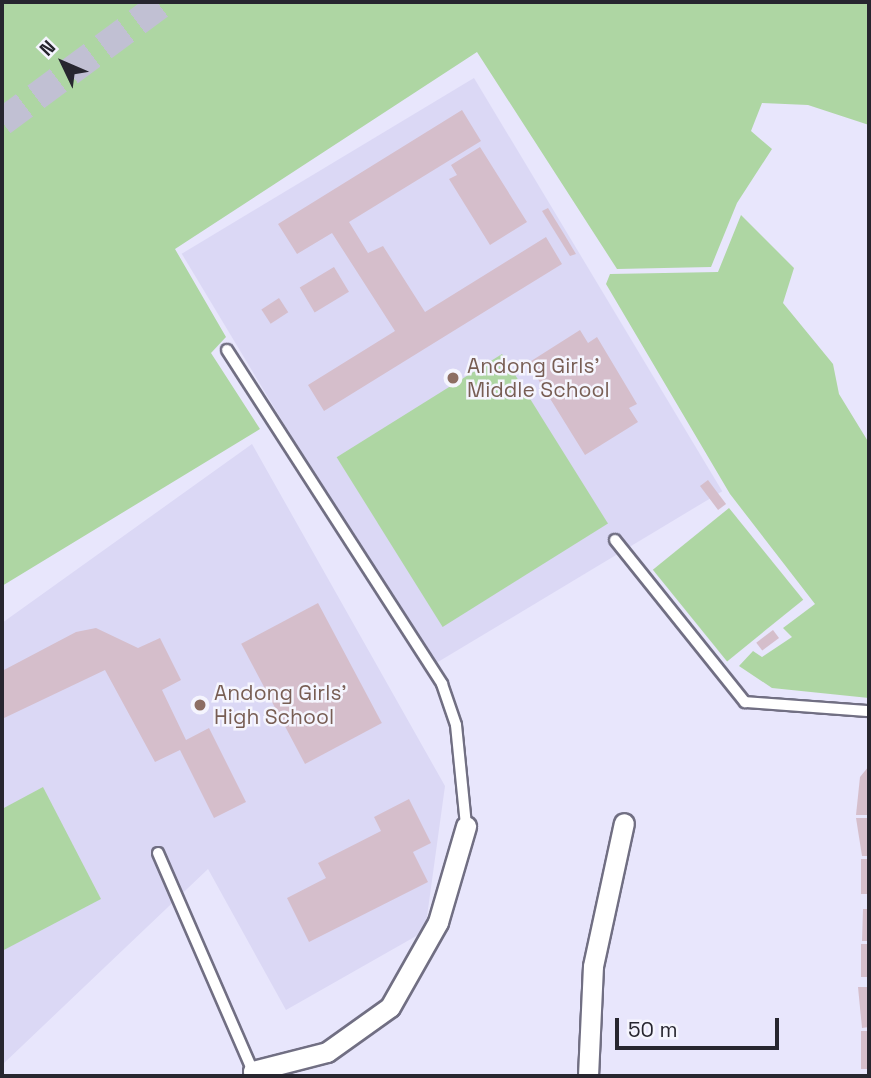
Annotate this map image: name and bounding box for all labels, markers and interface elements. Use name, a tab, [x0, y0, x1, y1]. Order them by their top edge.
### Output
north arrow	[28, 28, 98, 98]
text: N	[34, 35, 61, 61]
place label: Andong Girls' Middle School	[467, 353, 610, 403]
marker: Andong Girls' Middle School	[445, 370, 461, 386]
place label: Andong Girls' High School	[214, 680, 347, 730]
marker: Andong Girls' High School	[192, 697, 208, 713]
scale bar	[619, 1004, 784, 1048]
text: 50 m	[628, 1016, 678, 1043]

